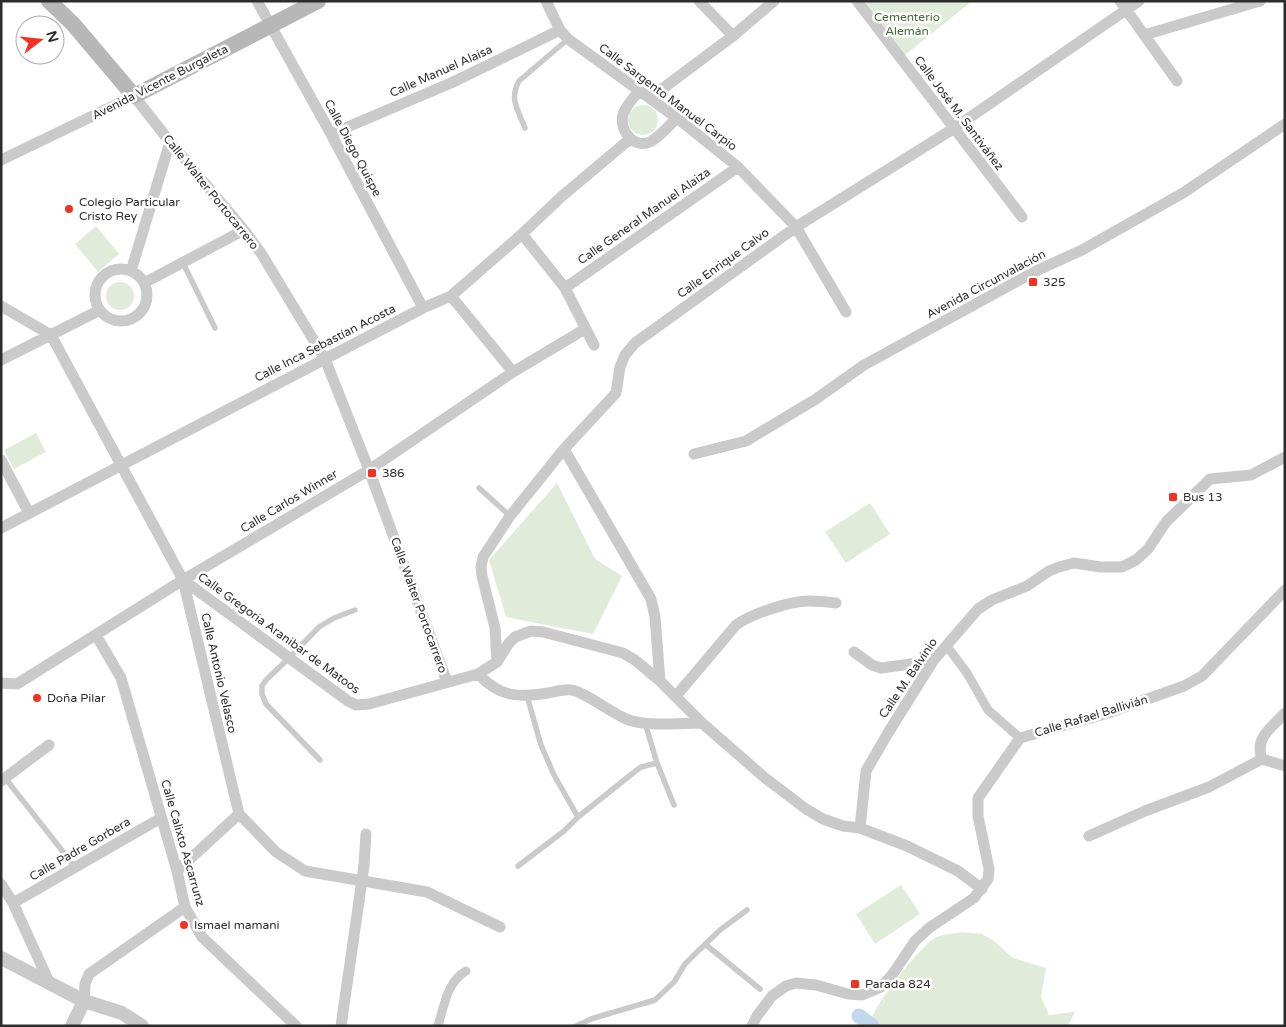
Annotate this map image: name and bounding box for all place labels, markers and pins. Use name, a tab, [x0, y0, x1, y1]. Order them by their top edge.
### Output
place label: Colegio Particular Cristo Rey	[79, 195, 180, 223]
marker: Colegio Particular Cristo Rey	[63, 203, 75, 215]
place label: 325	[1043, 275, 1066, 289]
marker: 325	[1027, 276, 1039, 288]
place label: 386	[382, 466, 405, 480]
marker: 386	[366, 467, 378, 479]
place label: Bus 13	[1183, 490, 1223, 504]
marker: Bus 13	[1167, 491, 1179, 503]
place label: Doña Pilar	[47, 691, 106, 705]
marker: Doña Pilar	[31, 692, 43, 704]
place label: Ismael mamani	[194, 918, 280, 932]
marker: Ismael mamani	[178, 919, 190, 931]
place label: Parada 824	[865, 977, 931, 991]
marker: Parada 824	[849, 978, 861, 990]

